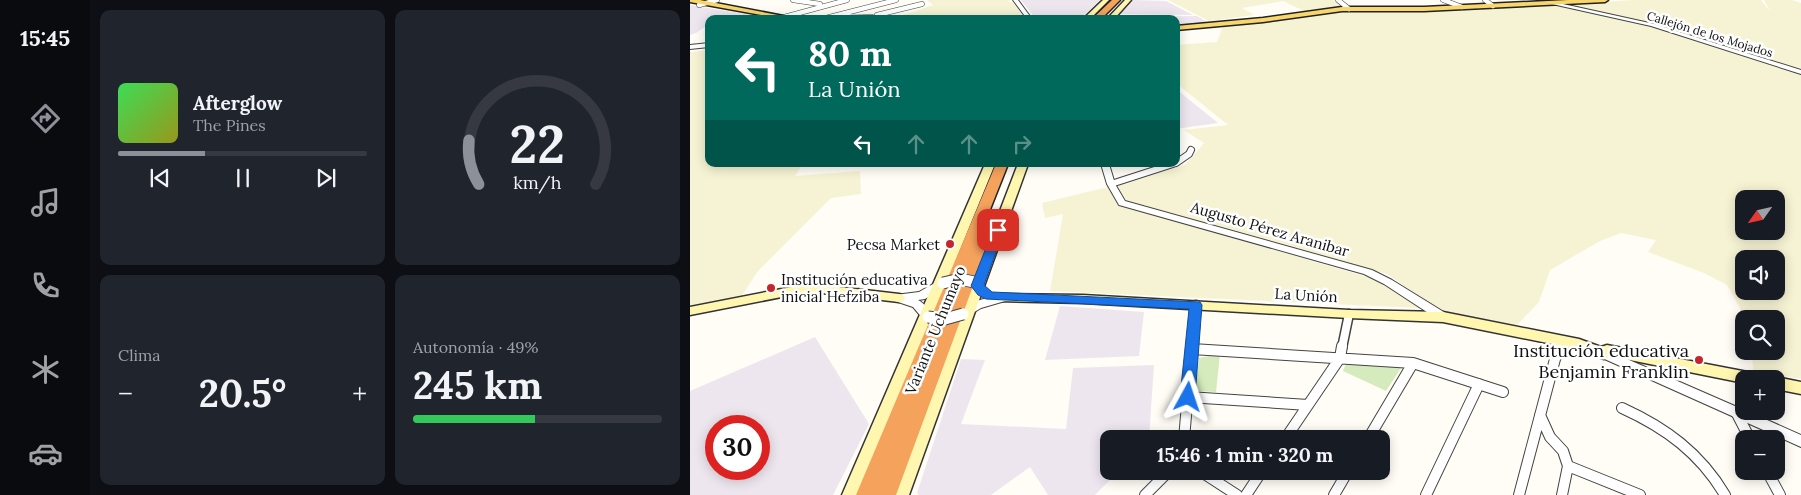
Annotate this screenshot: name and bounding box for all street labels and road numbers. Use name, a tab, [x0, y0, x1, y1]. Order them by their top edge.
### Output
street label: Callejón de los Mojados	[1645, 8, 1775, 60]
street label: Augusto Pérez Aranibar	[1188, 197, 1352, 261]
street label: Variante Uchumayo	[900, 263, 970, 398]
street label: La Unión	[1274, 284, 1338, 306]

